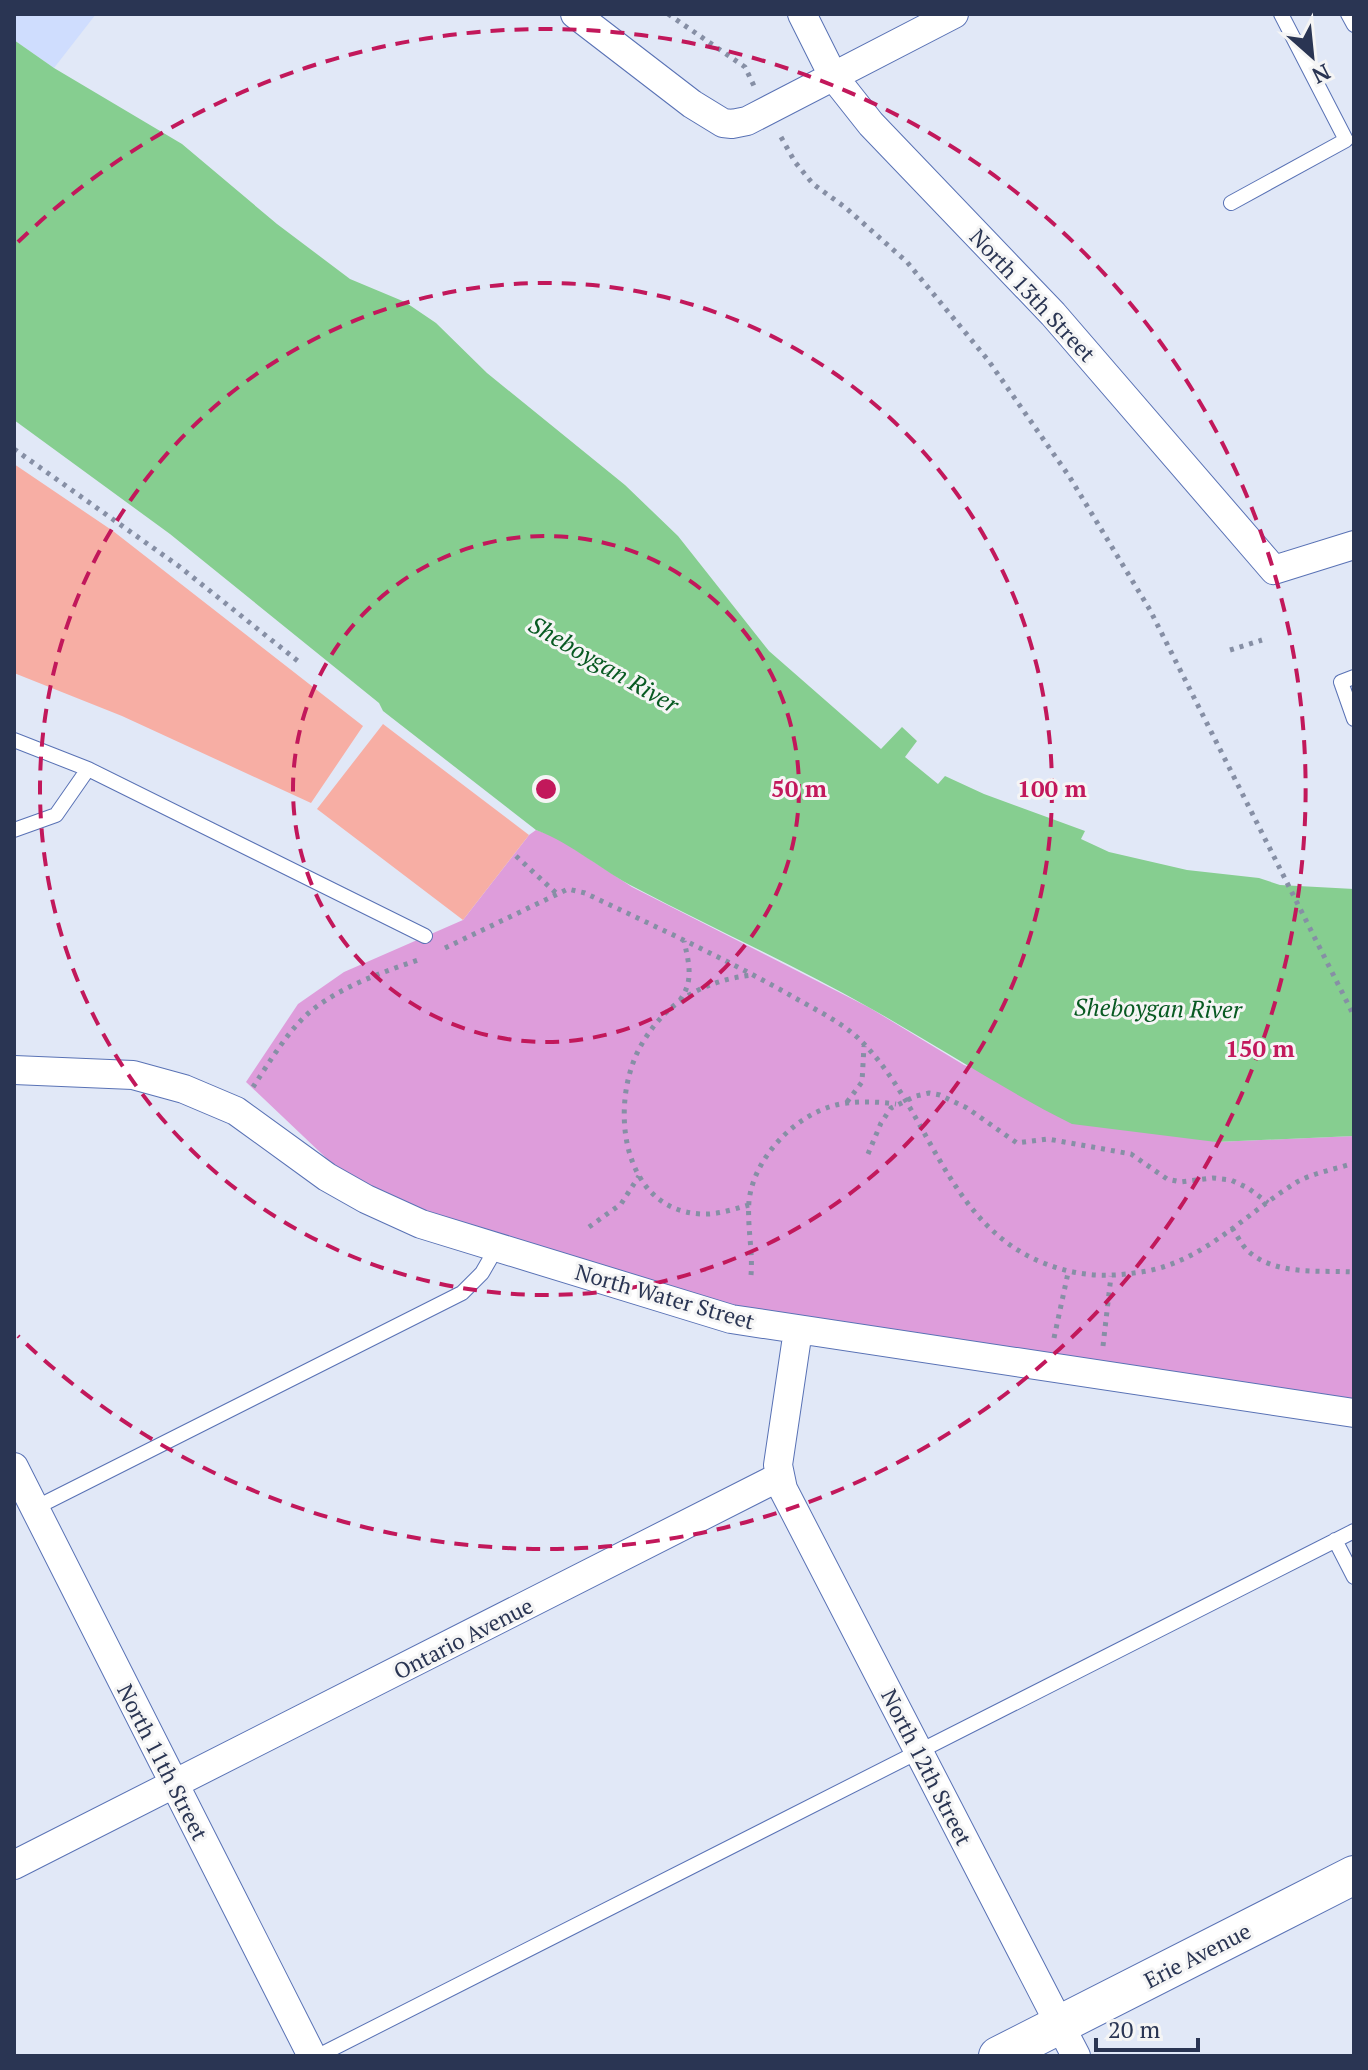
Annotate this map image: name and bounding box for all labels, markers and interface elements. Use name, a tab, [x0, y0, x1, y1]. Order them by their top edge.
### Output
north arrow	[1272, 16, 1352, 96]
text: N	[1307, 58, 1335, 91]
street label: North 13th Street	[964, 222, 1102, 368]
water label: Sheboygan River	[523, 608, 686, 721]
text: 50 m	[771, 772, 827, 804]
text: 100 m	[1017, 772, 1087, 804]
centre of rings	[532, 775, 560, 803]
water label: Sheboygan River	[1074, 991, 1244, 1025]
text: 150 m	[1225, 1032, 1295, 1064]
street label: North Water Street	[572, 1257, 758, 1335]
street label: Ontario Avenue	[388, 1590, 538, 1686]
street label: North 11th Street	[111, 1679, 215, 1845]
street label: North 12th Street	[875, 1684, 979, 1850]
street label: Erie Avenue	[1139, 1916, 1255, 1994]
scale bar	[1096, 2002, 1198, 2052]
text: 20 m	[1108, 2013, 1160, 2045]

